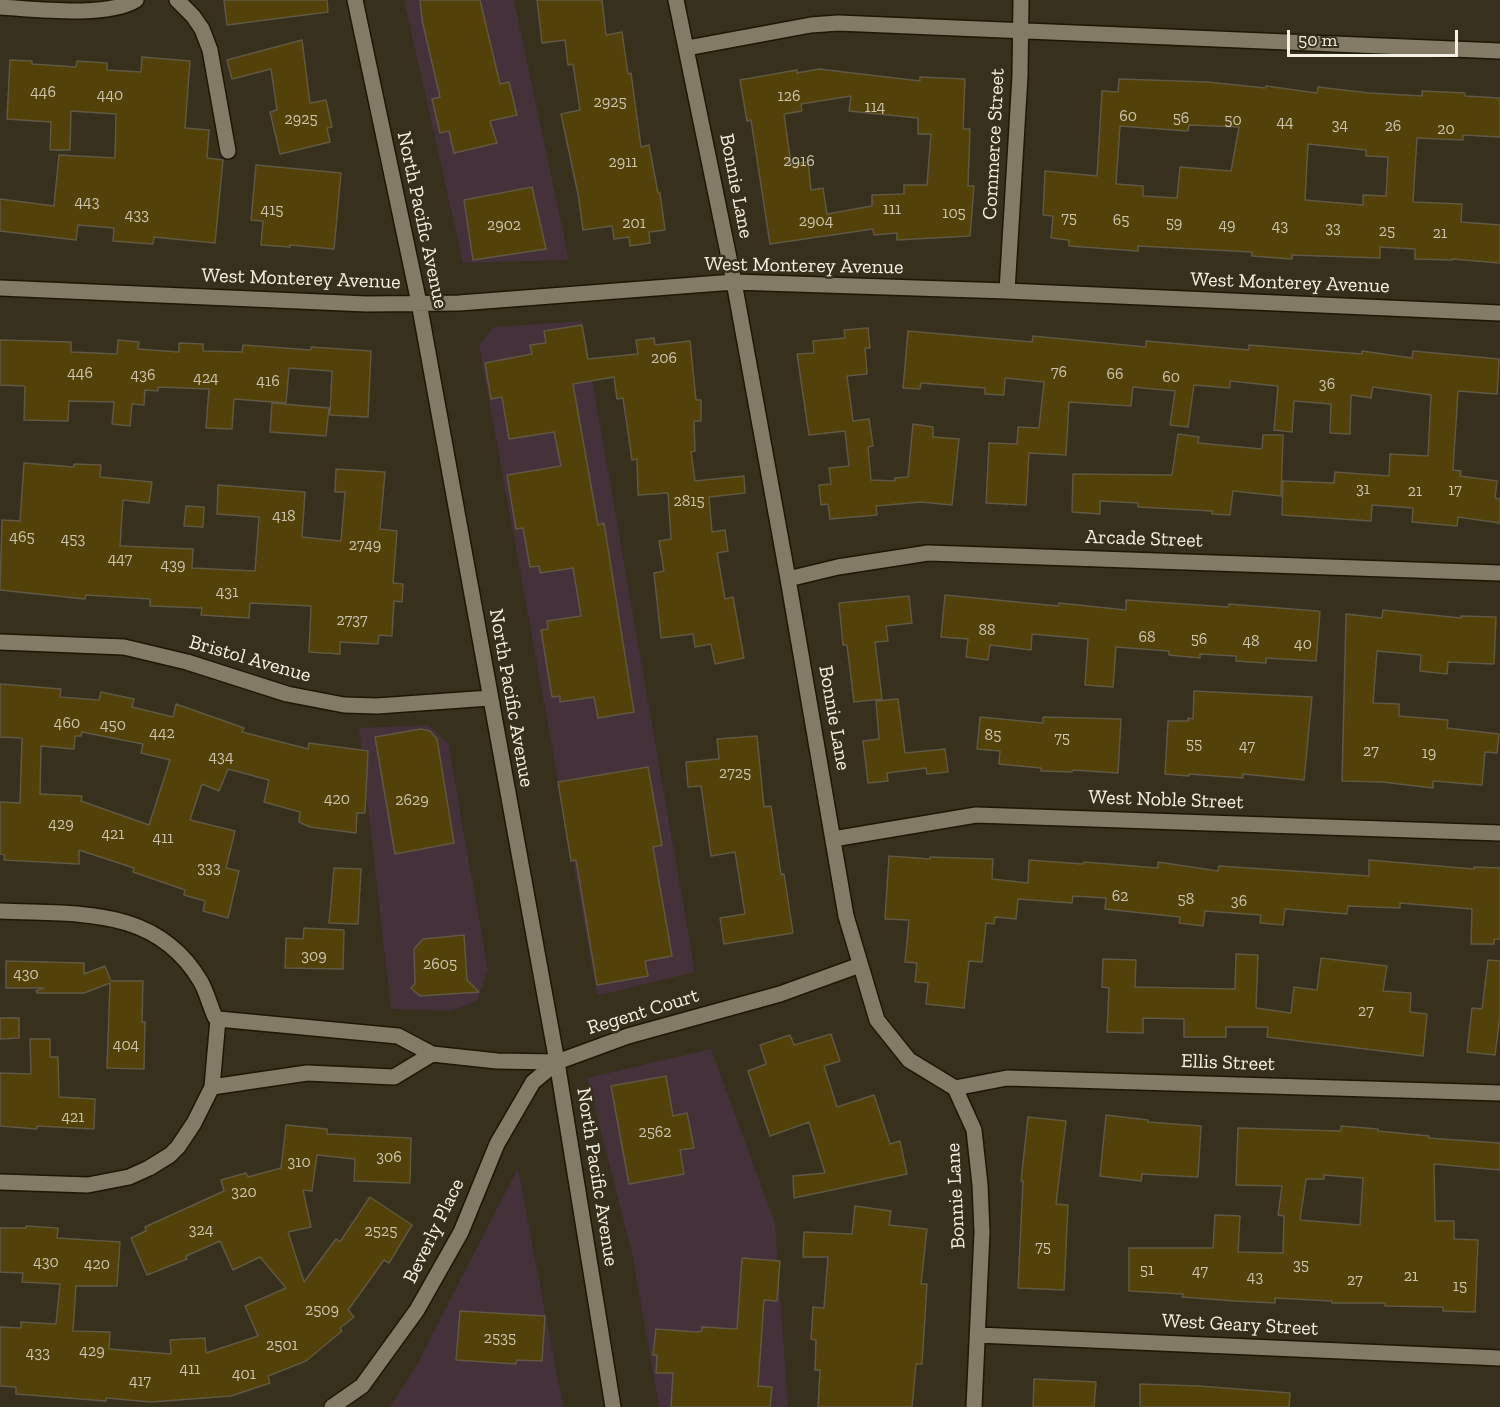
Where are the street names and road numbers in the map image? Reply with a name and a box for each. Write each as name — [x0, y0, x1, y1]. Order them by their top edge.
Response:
street label: Commerce Street — [978, 68, 1010, 220]
street label: North Pacific Avenue — [391, 129, 453, 311]
street label: Bonnie Lane — [714, 132, 758, 240]
street label: West Monterey Avenue — [704, 252, 904, 280]
street label: West Monterey Avenue — [201, 264, 401, 294]
street label: West Monterey Avenue — [1190, 268, 1390, 298]
street label: Arcade Street — [1085, 525, 1203, 553]
street label: North Pacific Avenue — [484, 607, 538, 789]
street label: Bristol Avenue — [186, 630, 314, 688]
street label: Bonnie Lane — [813, 664, 855, 772]
street label: West Noble Street — [1088, 785, 1244, 815]
street label: Regent Court — [584, 984, 702, 1040]
street label: Ellis Street — [1181, 1049, 1275, 1077]
street label: North Pacific Avenue — [571, 1086, 623, 1268]
street label: Bonnie Lane — [941, 1142, 971, 1250]
street label: Beverly Place — [398, 1175, 470, 1287]
street label: West Geary Street — [1161, 1309, 1319, 1341]

